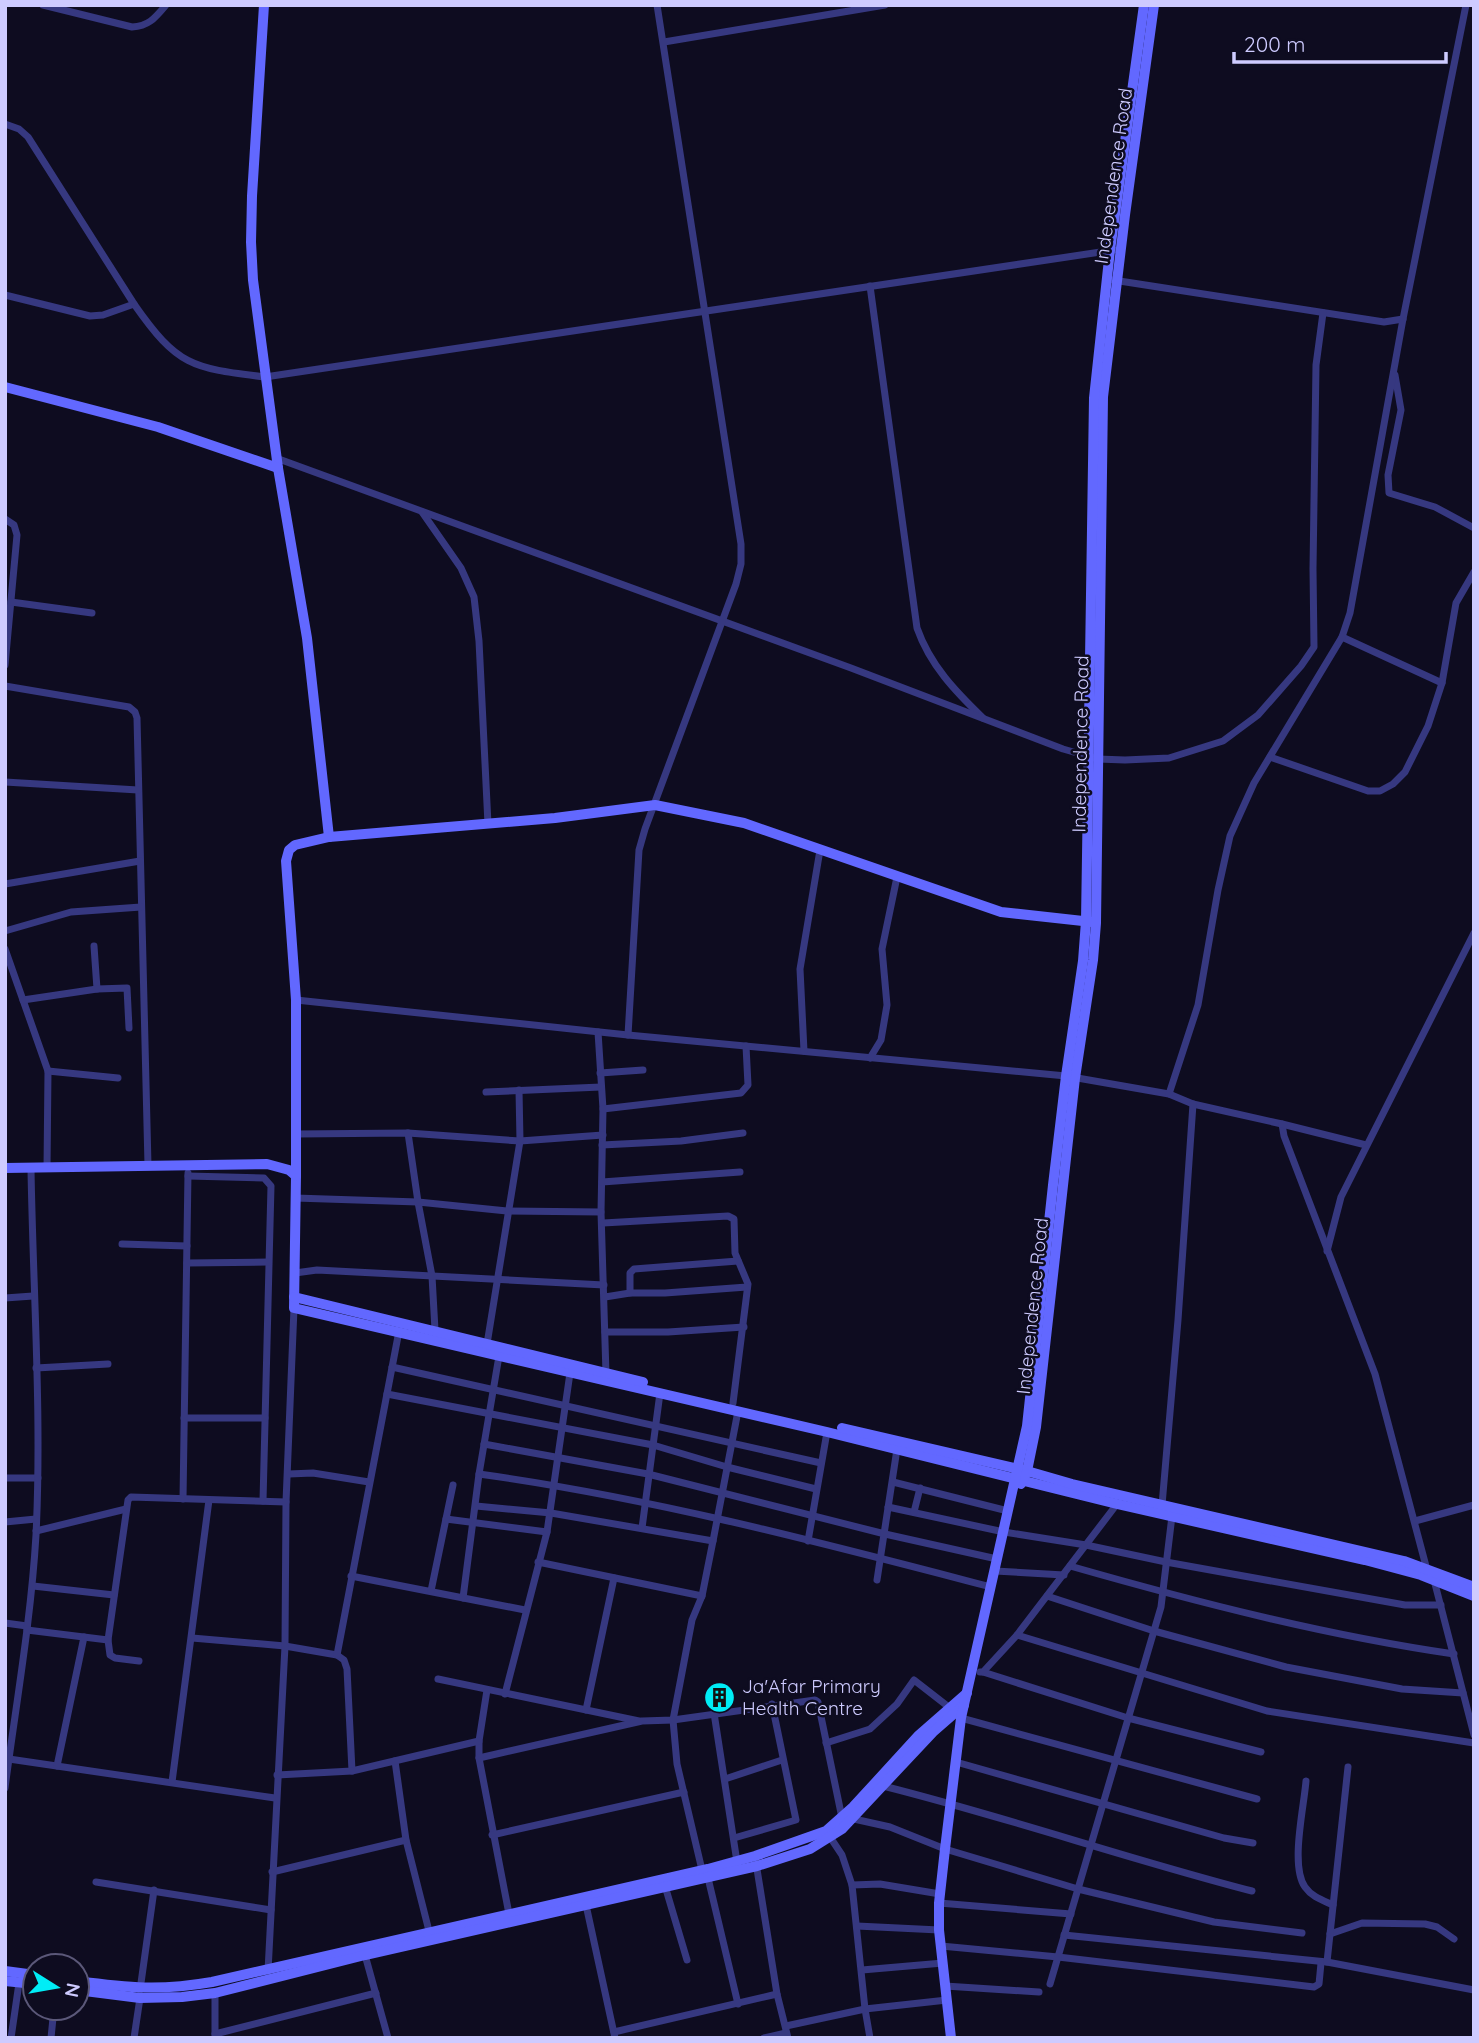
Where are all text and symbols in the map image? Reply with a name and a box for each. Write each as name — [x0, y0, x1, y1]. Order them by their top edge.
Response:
scale bar — [1234, 21, 1446, 65]
text: 200 m — [1244, 31, 1306, 57]
street label: Independence Road — [1089, 87, 1137, 265]
street label: Independence Road — [1066, 655, 1094, 833]
street label: Independence Road — [1011, 1217, 1053, 1395]
place label: Ja'Afar Primary Health Centre — [742, 1674, 881, 1720]
building icon: Ja'Afar Primary Health Centre — [702, 1680, 736, 1714]
north arrow — [21, 1952, 91, 2022]
text: N — [60, 1981, 86, 1999]

